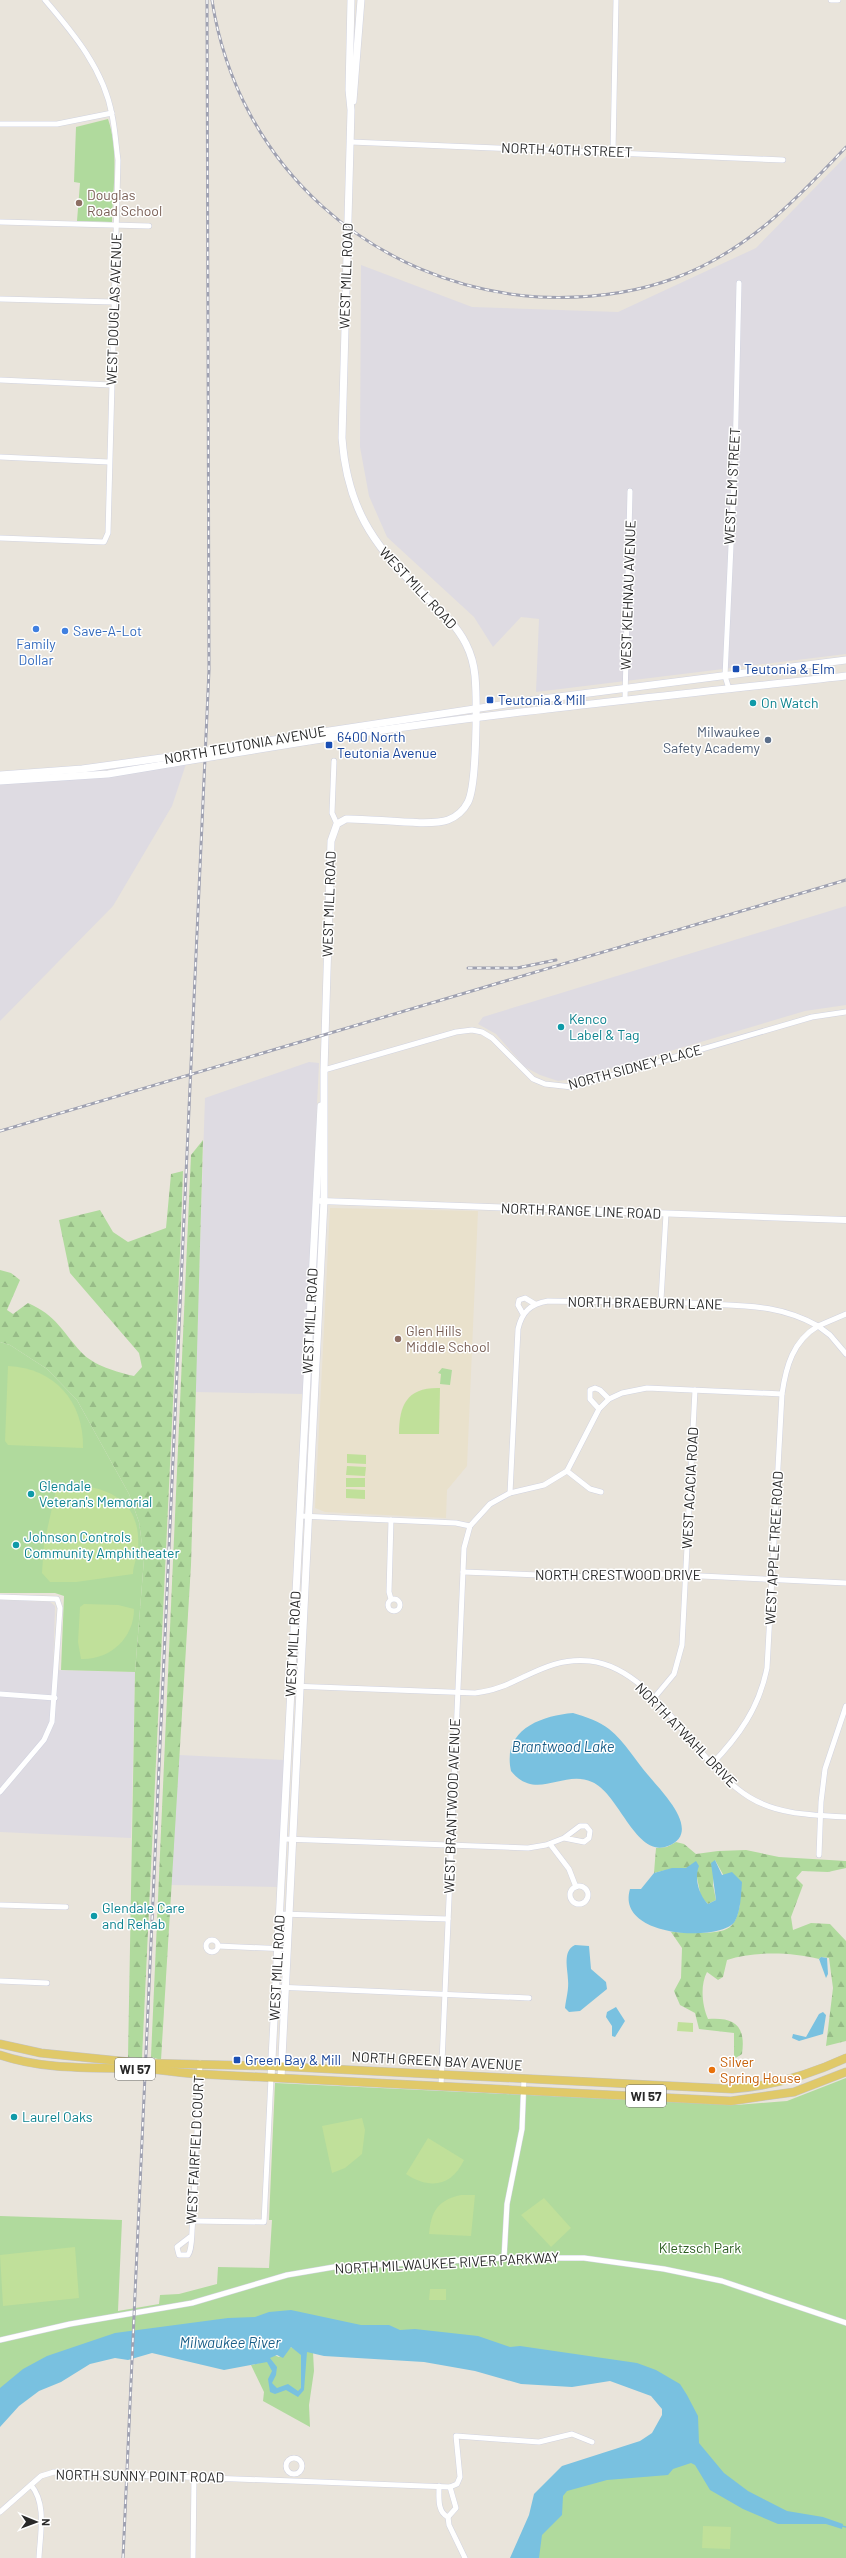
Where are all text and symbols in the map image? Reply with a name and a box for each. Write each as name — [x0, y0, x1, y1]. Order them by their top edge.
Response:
street label: NORTH 40TH STREET — [501, 139, 633, 160]
place label: Douglas Road School — [87, 186, 162, 219]
marker: Douglas Road School — [74, 198, 84, 208]
street label: WEST MILL ROAD — [335, 223, 356, 329]
street label: WEST DOUGLAS AVENUE — [102, 232, 125, 386]
street label: WEST ELM STREET — [720, 427, 743, 545]
street label: WEST KIEHNAU AVENUE — [616, 520, 639, 670]
street label: WEST MILL ROAD — [376, 543, 461, 632]
place label: Save-A-Lot — [73, 622, 142, 639]
marker: Family Dollar — [31, 624, 41, 634]
marker: Save-A-Lot — [60, 626, 70, 636]
place label: Family Dollar — [16, 635, 56, 668]
place label: Teutonia & Elm — [744, 660, 835, 677]
marker: Teutonia & Elm — [731, 664, 741, 674]
place label: Teutonia & Mill — [498, 691, 586, 708]
place label: On Watch — [761, 694, 818, 711]
marker: Teutonia & Mill — [485, 695, 495, 705]
marker: On Watch — [748, 698, 758, 708]
street label: NORTH TEUTONIA AVENUE — [163, 722, 327, 767]
place label: Milwaukee Safety Academy — [663, 723, 761, 756]
place label: 6400 North Teutonia Avenue — [337, 728, 437, 761]
marker: Milwaukee Safety Academy — [763, 735, 773, 745]
marker: 6400 North Teutonia Avenue — [324, 740, 334, 750]
street label: WEST MILL ROAD — [318, 851, 339, 957]
place label: Kenco Label & Tag — [569, 1010, 640, 1043]
marker: Kenco Label & Tag — [556, 1022, 566, 1032]
street label: NORTH SIDNEY PLACE — [566, 1040, 704, 1093]
street label: NORTH RANGE LINE ROAD — [501, 1199, 661, 1222]
street label: WEST MILL ROAD — [298, 1268, 321, 1374]
street label: NORTH BRAEBURN LANE — [567, 1293, 723, 1312]
place label: Glen Hills Middle School — [406, 1322, 490, 1355]
marker: Glen Hills Middle School — [393, 1334, 403, 1344]
street label: WEST ACACIA ROAD — [678, 1427, 701, 1549]
street label: WEST APPLE TREE ROAD — [761, 1471, 786, 1625]
place label: Glendale Veteran's Memorial — [39, 1477, 152, 1510]
marker: Glendale Veteran's Memorial — [26, 1489, 36, 1499]
place label: Johnson Controls Community Amphitheater — [24, 1528, 180, 1561]
marker: Johnson Controls Community Amphitheater — [11, 1540, 21, 1550]
street label: NORTH CRESTWOOD DRIVE — [535, 1566, 701, 1583]
street label: WEST MILL ROAD — [281, 1591, 304, 1697]
street label: NORTH ATWAHL DRIVE — [632, 1679, 741, 1791]
street label: WEST BRANTWOOD AVENUE — [440, 1718, 463, 1894]
water label: Brantwood Lake — [511, 1737, 615, 1755]
place label: Glendale Care and Rehab — [102, 1899, 185, 1932]
marker: Glendale Care and Rehab — [89, 1911, 99, 1921]
street label: WEST MILL ROAD — [265, 1915, 288, 2021]
street label: NORTH GREEN BAY AVENUE — [351, 2048, 523, 2073]
place label: Green Bay & Mill — [245, 2051, 341, 2068]
place label: Silver Spring House — [720, 2053, 801, 2086]
marker: Green Bay & Mill — [232, 2055, 242, 2065]
road number: WI 57 — [115, 2058, 155, 2080]
marker: Silver Spring House — [707, 2065, 717, 2075]
street label: WEST FAIRFIELD COURT — [182, 2075, 207, 2225]
road number: WI 57 — [626, 2085, 666, 2107]
place label: Laurel Oaks — [22, 2108, 93, 2125]
marker: Laurel Oaks — [9, 2112, 19, 2122]
park label: Kletzsch Park — [659, 2239, 741, 2256]
street label: NORTH MILWAUKEE RIVER PARKWAY — [334, 2248, 560, 2277]
water label: Milwaukee River — [179, 2333, 281, 2351]
street label: NORTH SUNNY POINT ROAD — [56, 2466, 224, 2485]
north arrow — [16, 2502, 56, 2542]
text: N — [40, 2518, 53, 2526]

